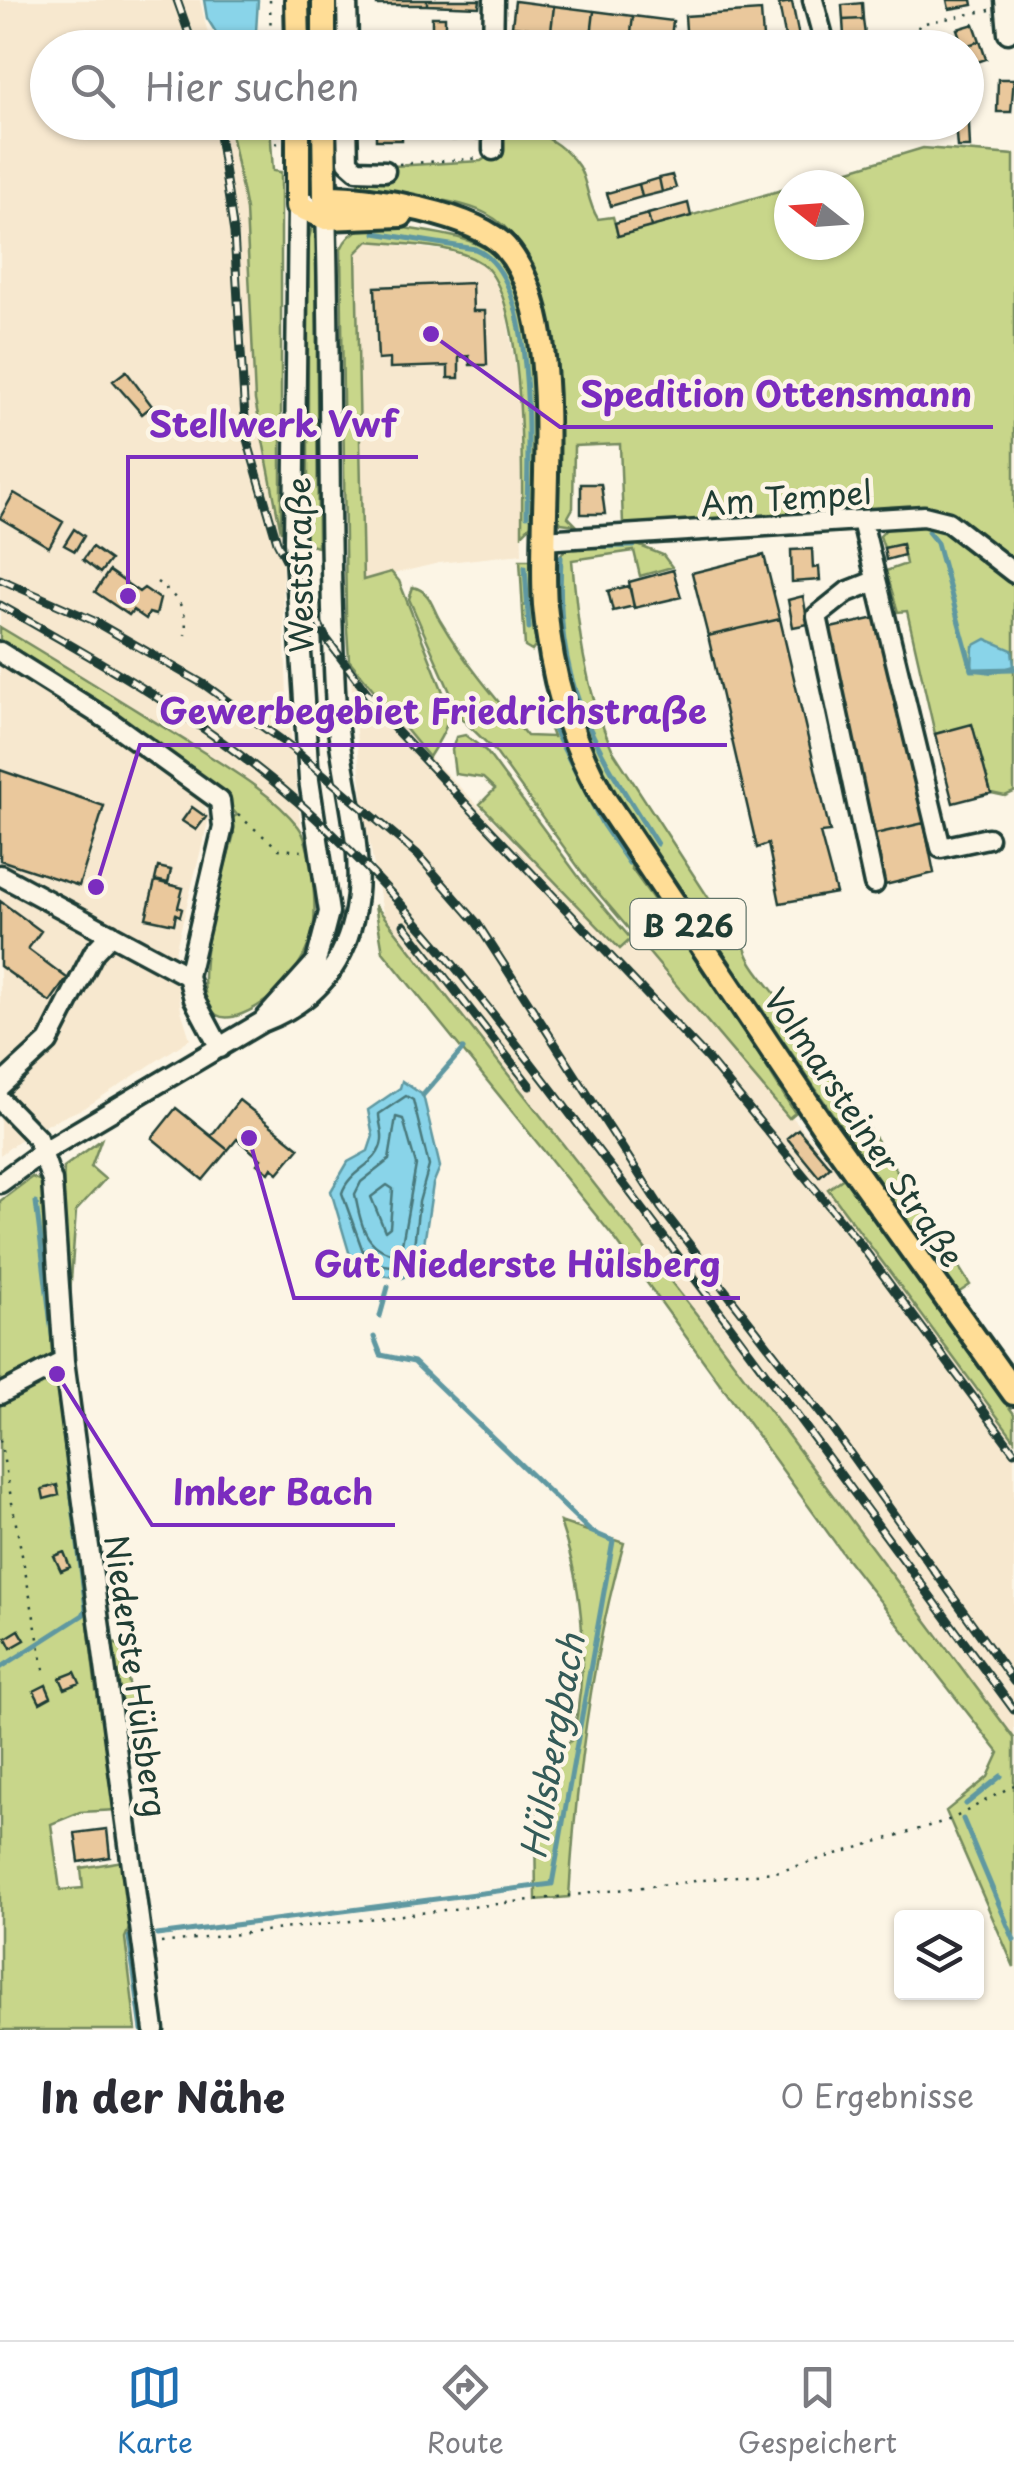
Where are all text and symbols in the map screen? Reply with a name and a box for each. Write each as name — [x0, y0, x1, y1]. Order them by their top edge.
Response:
search box — [30, 30, 984, 140]
text: Hier suchen — [145, 57, 359, 114]
icon: search — [65, 58, 120, 113]
north arrow — [774, 170, 864, 260]
callout: Spedition Ottensmann — [560, 362, 993, 427]
text: Spedition Ottensmann — [580, 366, 972, 419]
callout: Stellwerk Vwf — [128, 392, 418, 457]
text: Stellwerk Vwf — [149, 396, 400, 449]
street label: Am Tempel — [699, 467, 873, 527]
street label: Weststraße — [273, 477, 325, 653]
callout: Gewerbegebiet Friedrichstraße — [140, 680, 727, 745]
text: Gewerbegebiet Friedrichstraße — [159, 683, 707, 736]
road number: B 226 — [630, 899, 746, 949]
street label: Volmarsteiner Straße — [753, 977, 977, 1277]
callout: Gut Niederste Hülsberg — [294, 1233, 740, 1298]
text: Gut Niederste Hülsberg — [313, 1236, 721, 1289]
callout: Imker Bach — [152, 1460, 395, 1525]
text: Imker Bach — [173, 1464, 373, 1517]
street label: Niederste Hülsberg — [93, 1532, 181, 1820]
water label: Hülsbergbach — [505, 1629, 597, 1862]
map controls — [894, 1910, 984, 2000]
button: layers — [894, 1910, 984, 2000]
text: In der Nähe — [40, 2064, 285, 2127]
text: 0 Ergebnisse — [781, 2071, 974, 2119]
tab: Karte — [117, 2360, 193, 2463]
tab: Route — [427, 2360, 504, 2463]
tab: Gespeichert — [738, 2360, 897, 2463]

